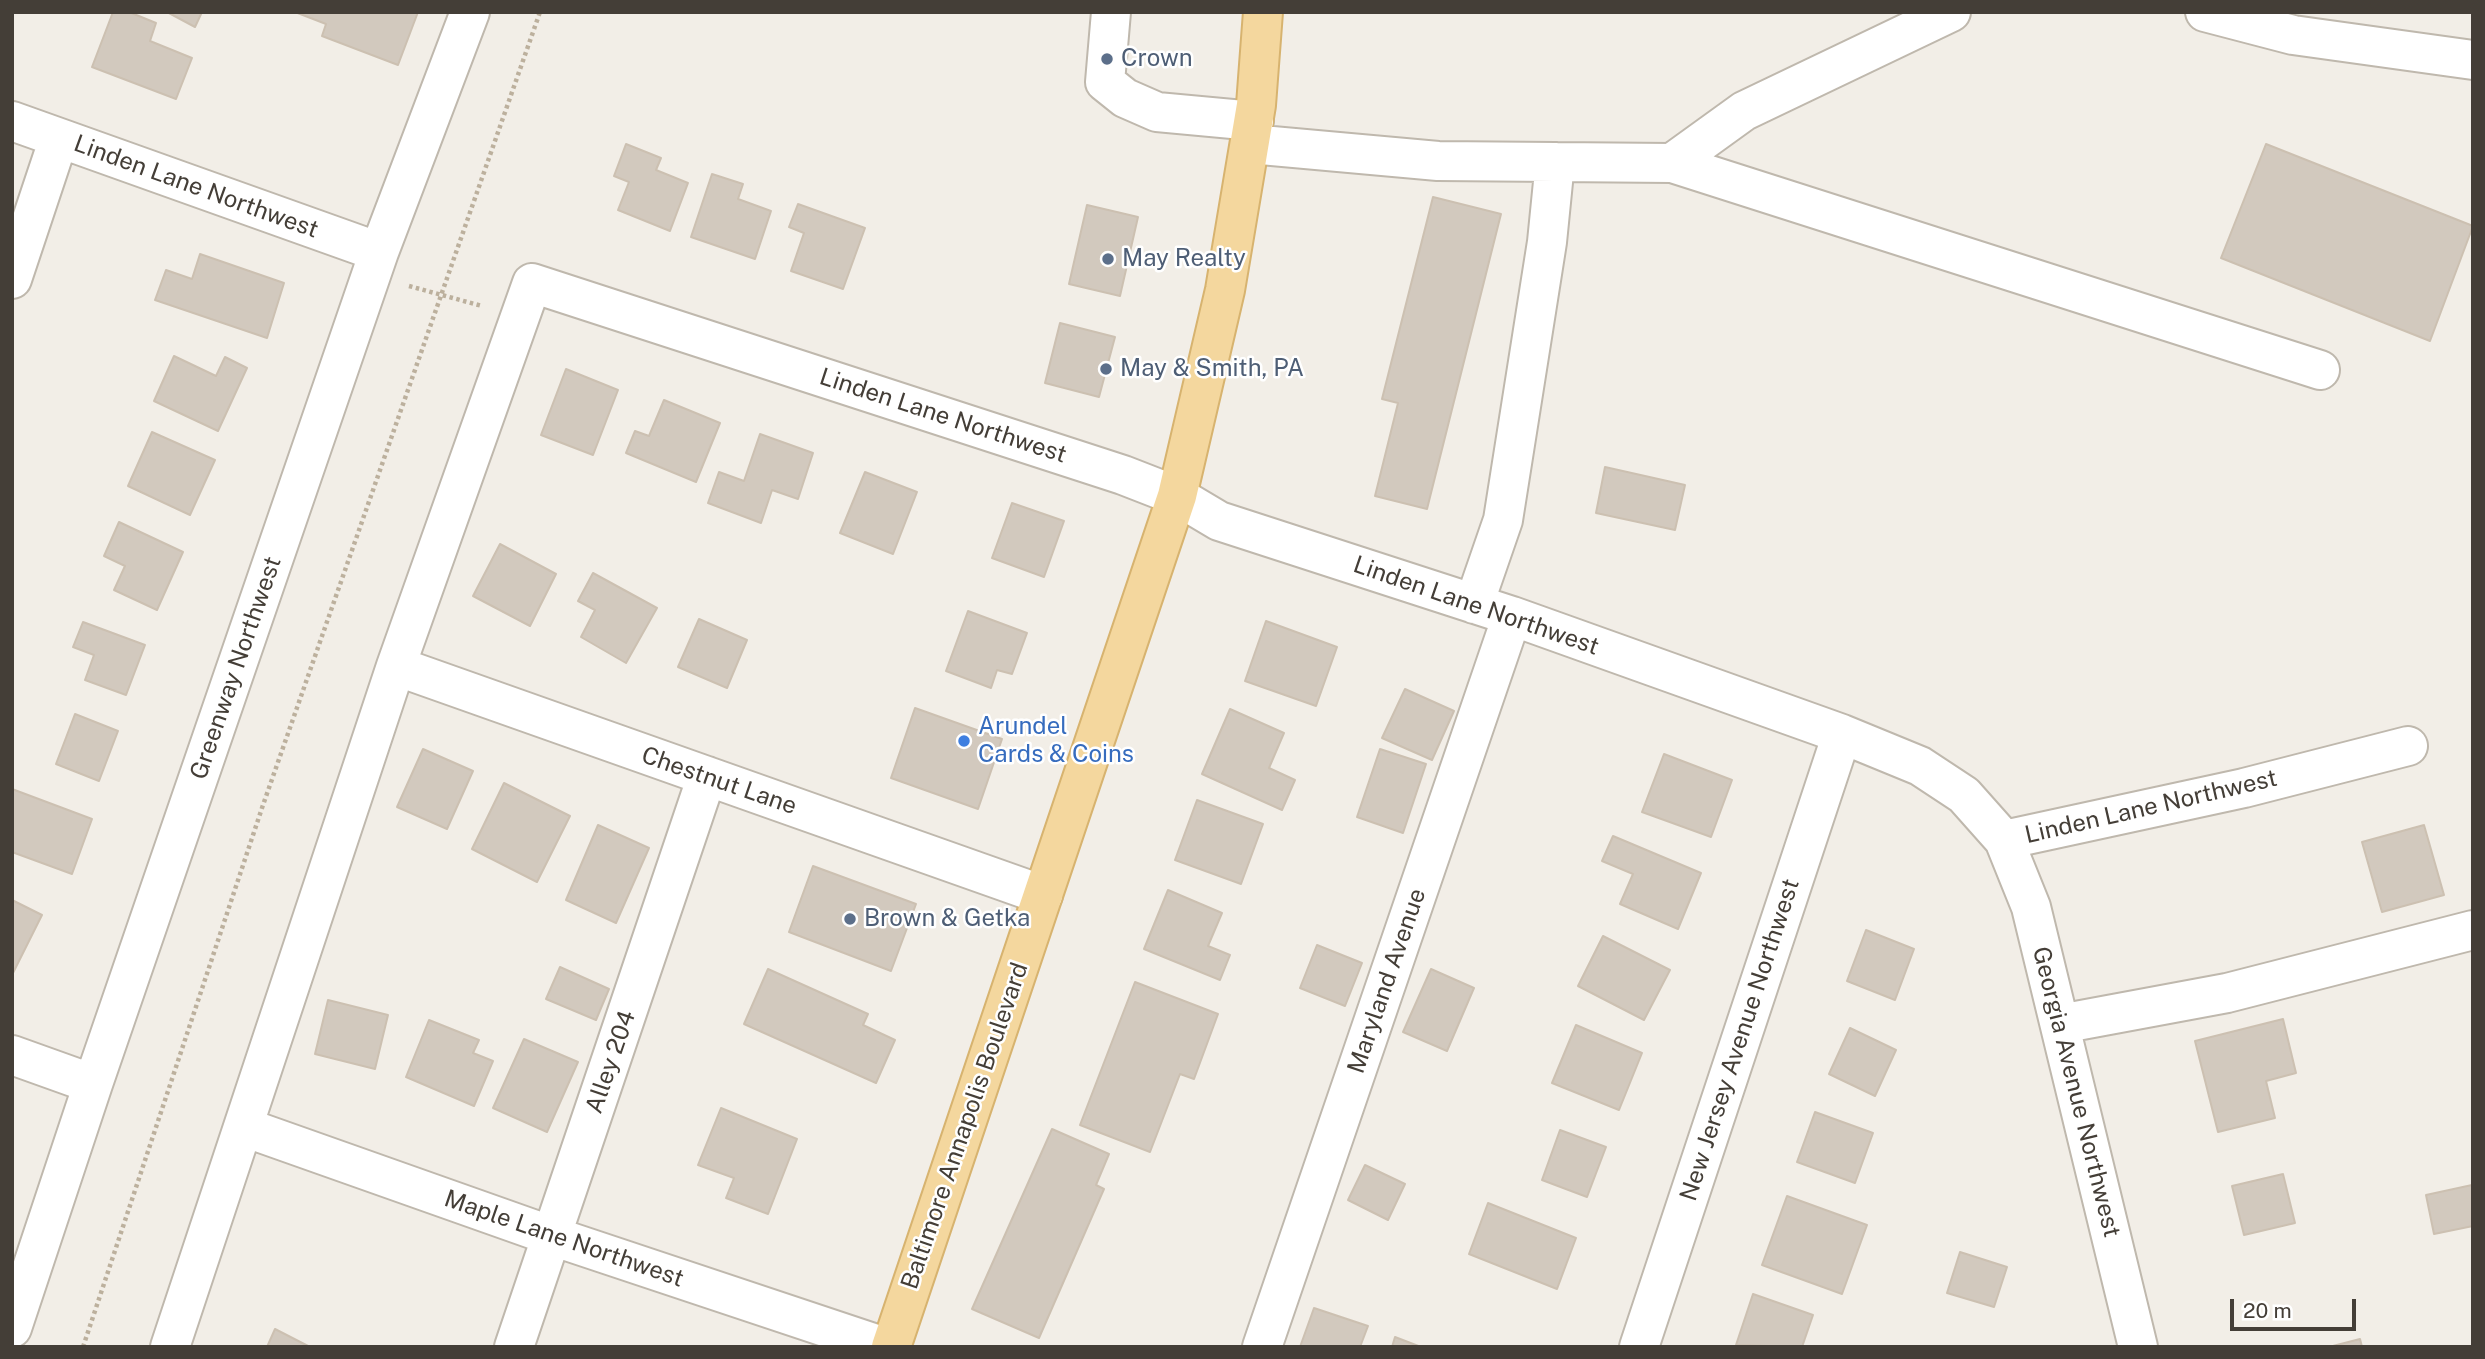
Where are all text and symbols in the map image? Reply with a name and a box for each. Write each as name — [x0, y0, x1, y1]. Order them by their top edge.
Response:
place label: Crown — [1121, 45, 1193, 73]
marker: Crown — [1099, 51, 1115, 67]
street label: Linden Lane Northwest — [70, 129, 322, 245]
place label: May Realty — [1122, 245, 1246, 273]
marker: May Realty — [1100, 251, 1116, 267]
place label: May & Smith, PA — [1120, 355, 1304, 383]
marker: May & Smith, PA — [1098, 361, 1114, 377]
street label: Linden Lane Northwest — [816, 362, 1070, 470]
street label: Linden Lane Northwest — [1349, 550, 1603, 662]
street label: Greenway Northwest — [184, 553, 288, 783]
place label: Arundel Cards & Coins — [978, 713, 1134, 769]
marker: Arundel Cards & Coins — [956, 733, 972, 749]
street label: Chestnut Lane — [638, 741, 800, 821]
street label: Linden Lane Northwest — [2022, 764, 2280, 850]
street label: New Jersey Avenue Northwest — [1674, 875, 1806, 1205]
street label: Maryland Avenue — [1342, 885, 1432, 1077]
place label: Brown & Getka — [864, 905, 1030, 933]
marker: Brown & Getka — [842, 911, 858, 927]
street label: Georgia Avenue Northwest — [2026, 944, 2126, 1240]
street label: Baltimore Annapolis Boulevard — [895, 959, 1035, 1293]
street label: Alley 204 — [580, 1007, 642, 1117]
street label: Maple Lane Northwest — [440, 1184, 688, 1294]
scale bar — [2233, 1286, 2359, 1330]
text: 20 m — [2243, 1298, 2292, 1323]

